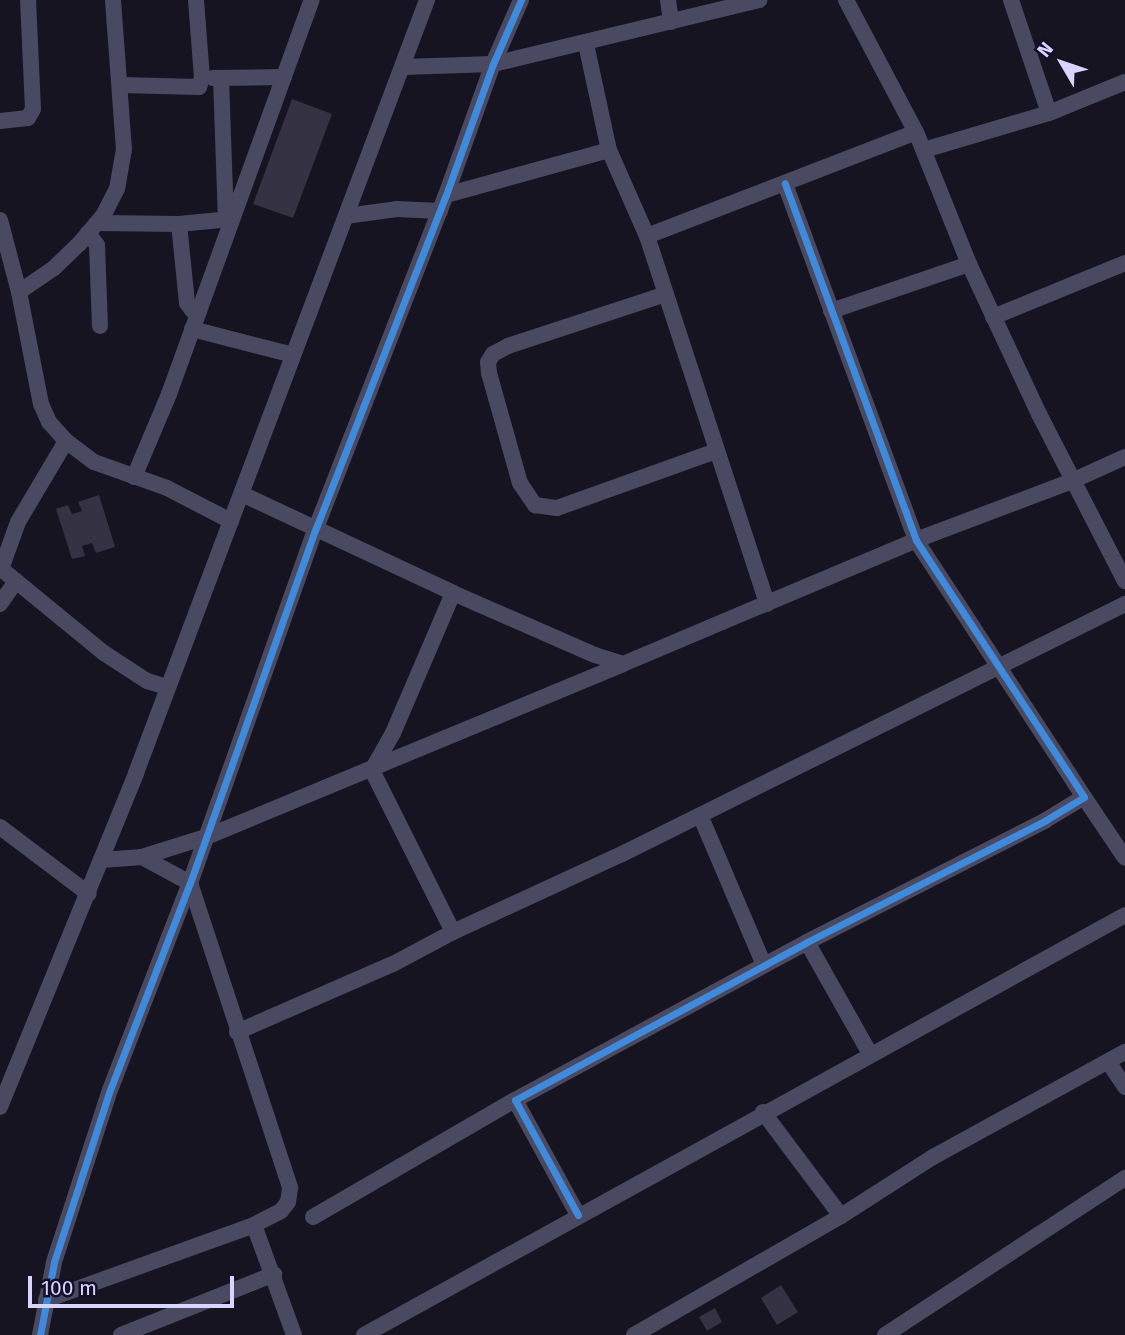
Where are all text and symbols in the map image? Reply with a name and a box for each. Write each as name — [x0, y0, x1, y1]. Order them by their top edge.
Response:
north arrow — [1027, 28, 1097, 98]
text: N — [1032, 37, 1058, 62]
scale bar — [32, 1262, 238, 1306]
text: 100 m — [41, 1275, 97, 1301]

